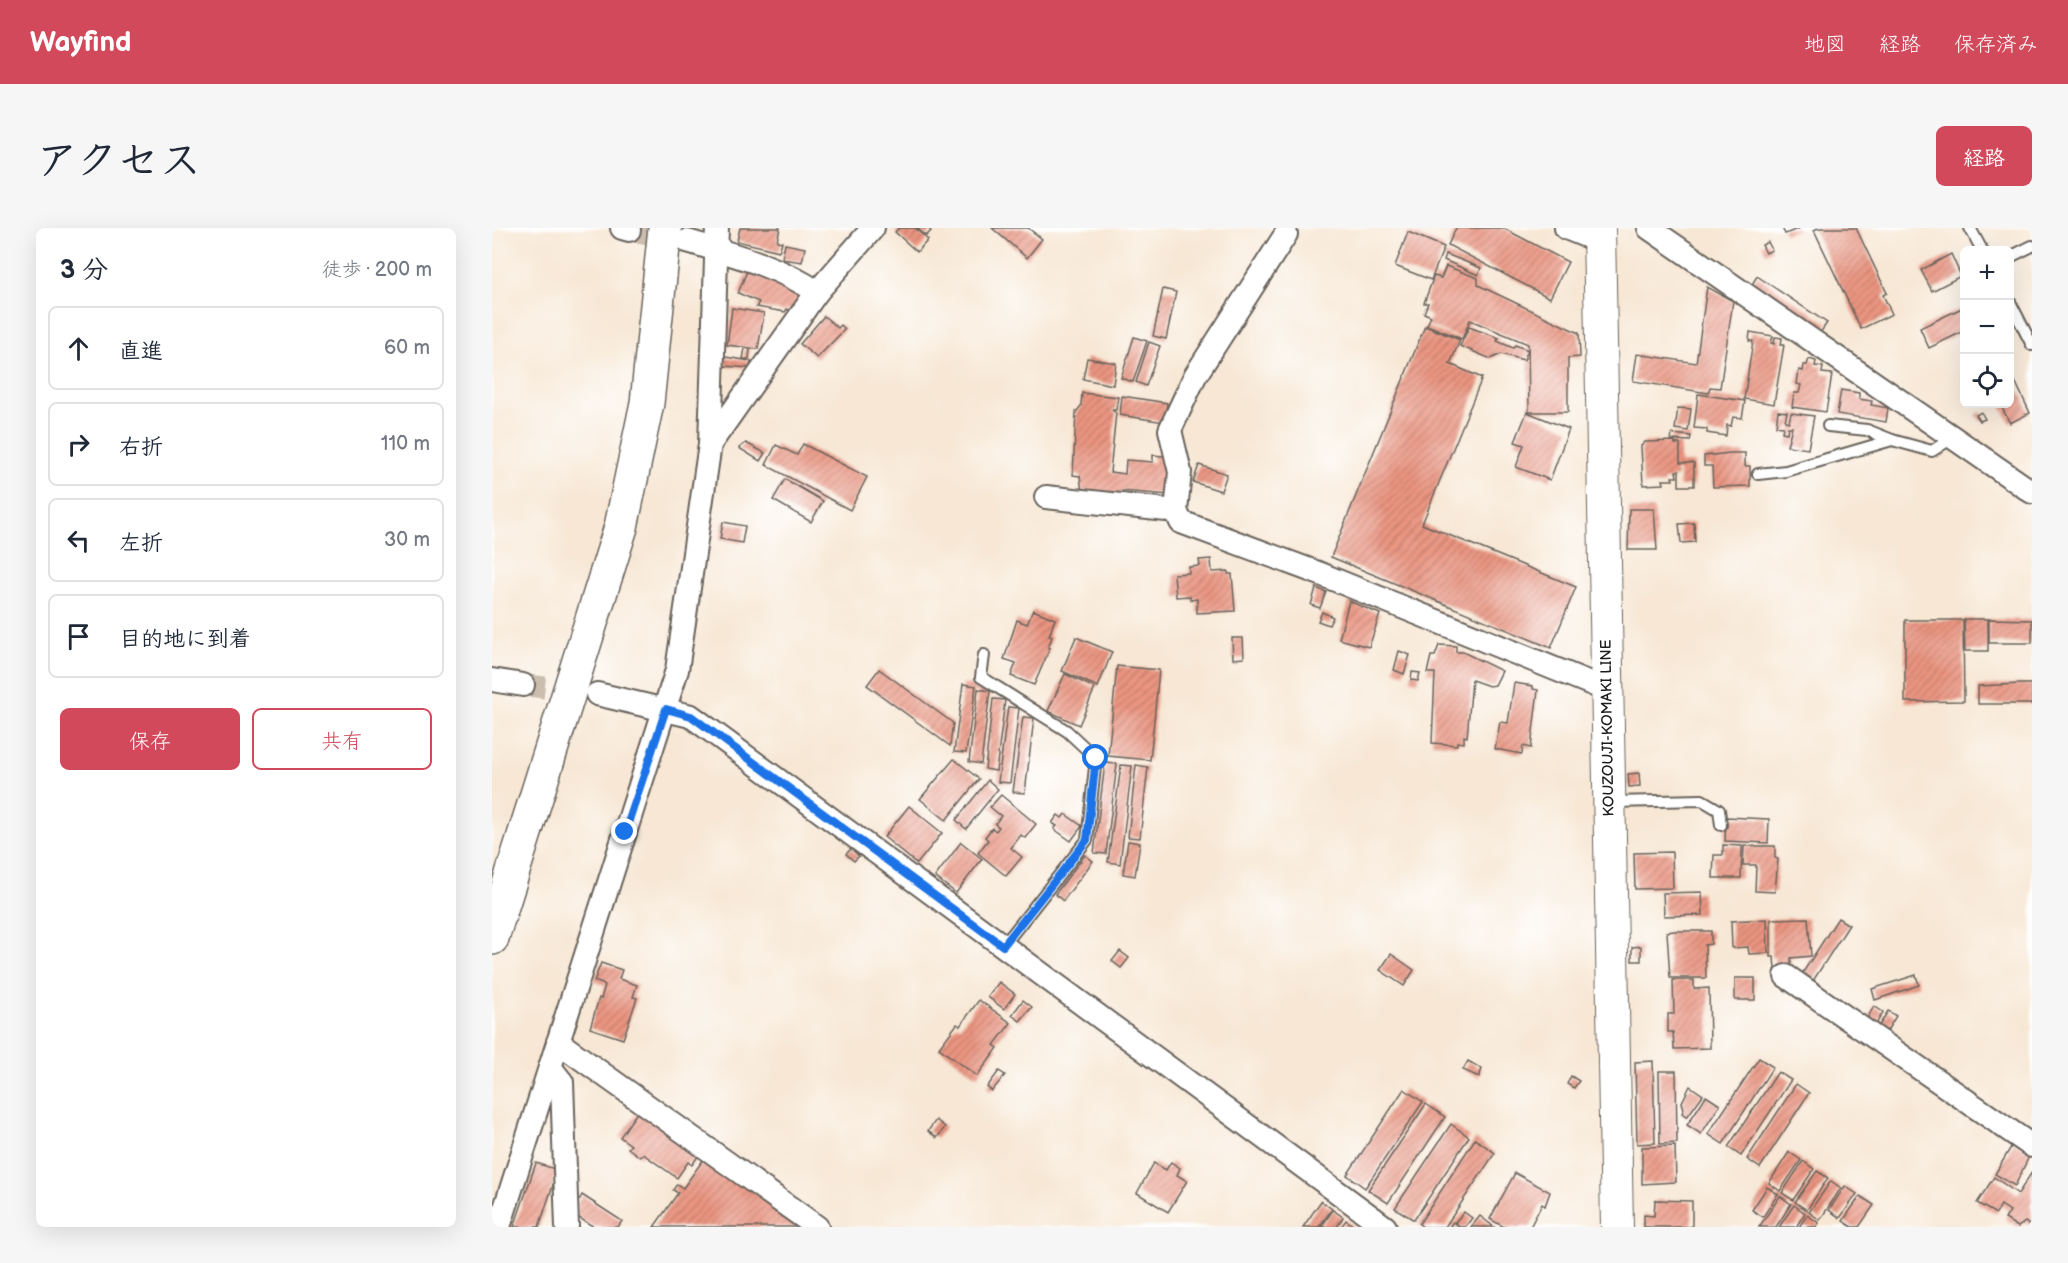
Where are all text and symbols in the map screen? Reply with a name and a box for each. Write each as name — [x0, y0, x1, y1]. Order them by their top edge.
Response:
text: Wayfind — [30, 26, 131, 59]
text: 地図 — [1804, 32, 1846, 57]
text: 経路 — [1879, 32, 1921, 57]
text: 保存済み — [1954, 32, 2038, 57]
button: 経路 — [1936, 126, 2032, 186]
text: アクセス — [36, 136, 201, 187]
map controls — [1960, 246, 2014, 408]
button: + — [1960, 246, 2014, 300]
text: 3 分 — [60, 255, 108, 286]
text: 徒歩 · 200 m — [322, 258, 432, 282]
button: − — [1960, 300, 2014, 354]
icon: ahead — [62, 332, 95, 365]
text: 60 m — [384, 336, 430, 360]
text: 直進 — [119, 338, 163, 365]
button: locate — [1960, 354, 2014, 408]
icon: right — [62, 428, 95, 461]
text: 110 m — [381, 432, 430, 456]
text: 右折 — [119, 434, 163, 461]
icon: left — [62, 524, 95, 557]
text: 30 m — [384, 528, 430, 552]
text: 左折 — [119, 530, 163, 557]
icon: arrive — [62, 620, 95, 653]
text: 目的地に到着 — [119, 626, 251, 653]
street label: KOUZOUJI-KOMAKI LINE — [1596, 639, 1619, 817]
button: 保存 — [60, 708, 240, 770]
button: 共有 — [252, 708, 432, 770]
route start — [1082, 744, 1108, 770]
route end — [611, 818, 637, 844]

